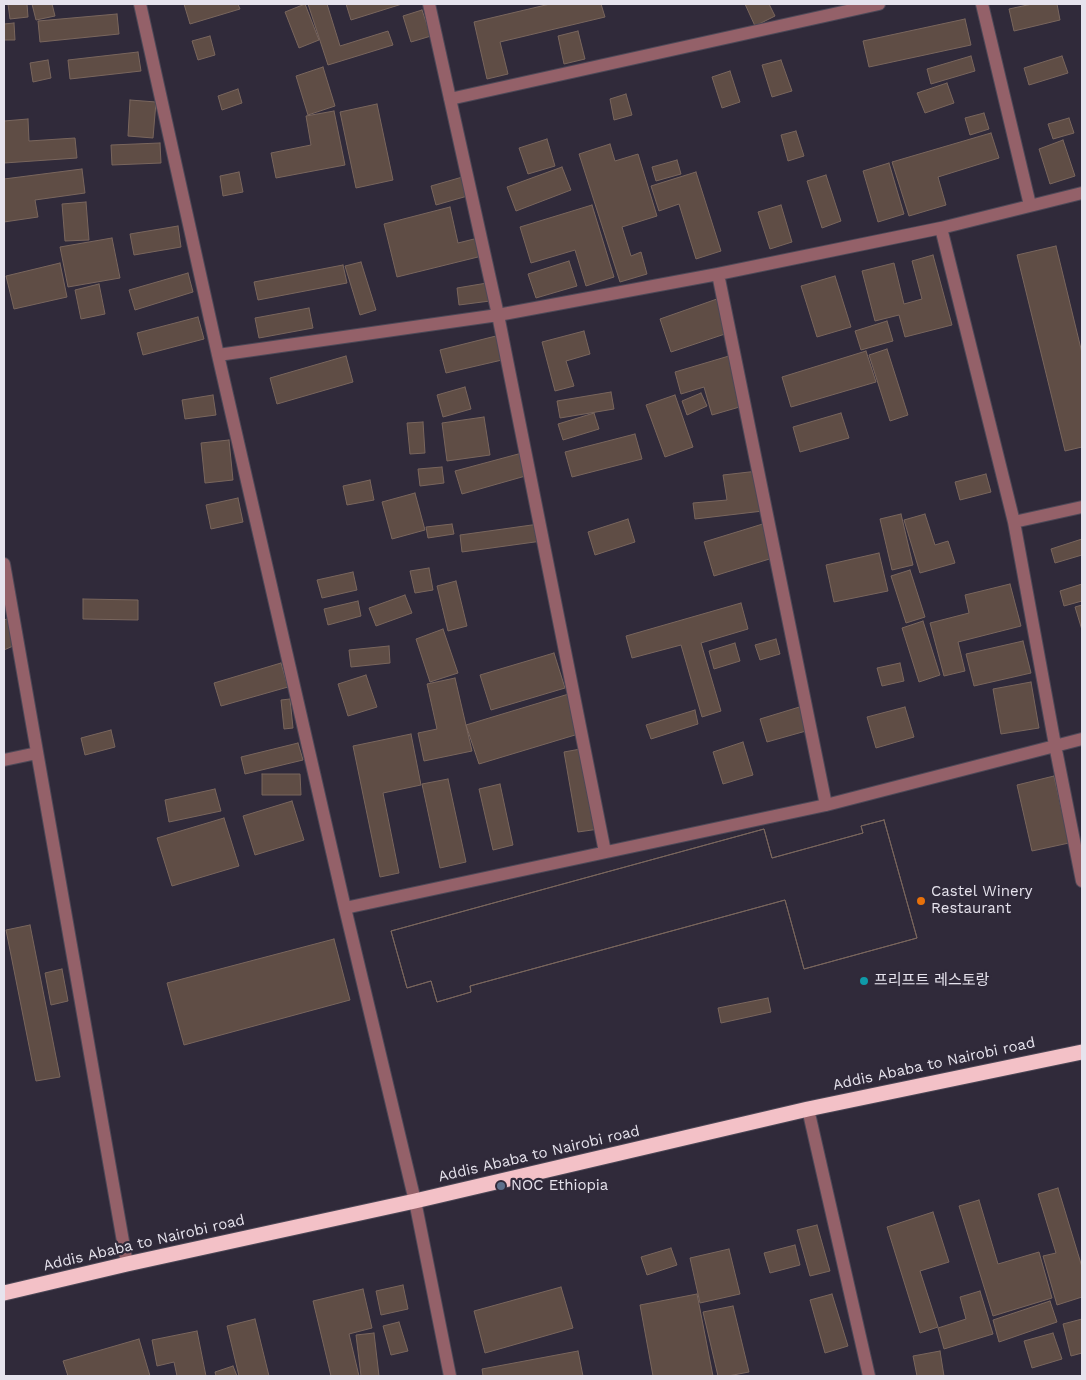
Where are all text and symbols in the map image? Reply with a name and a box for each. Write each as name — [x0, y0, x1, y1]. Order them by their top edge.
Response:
place label: Castel Winery Restaurant — [931, 883, 1033, 918]
marker: Castel Winery Restaurant — [915, 895, 927, 907]
place label: 프리프트 레스토랑 — [874, 972, 990, 990]
marker: 프리프트 레스토랑 — [858, 975, 870, 987]
street label: Addis Ababa to Nairobi road — [831, 1034, 1037, 1094]
street label: Addis Ababa to Nairobi road — [436, 1122, 642, 1186]
place label: NOC Ethiopia — [511, 1177, 608, 1195]
marker: NOC Ethiopia — [495, 1180, 507, 1192]
street label: Addis Ababa to Nairobi road — [41, 1211, 247, 1275]

